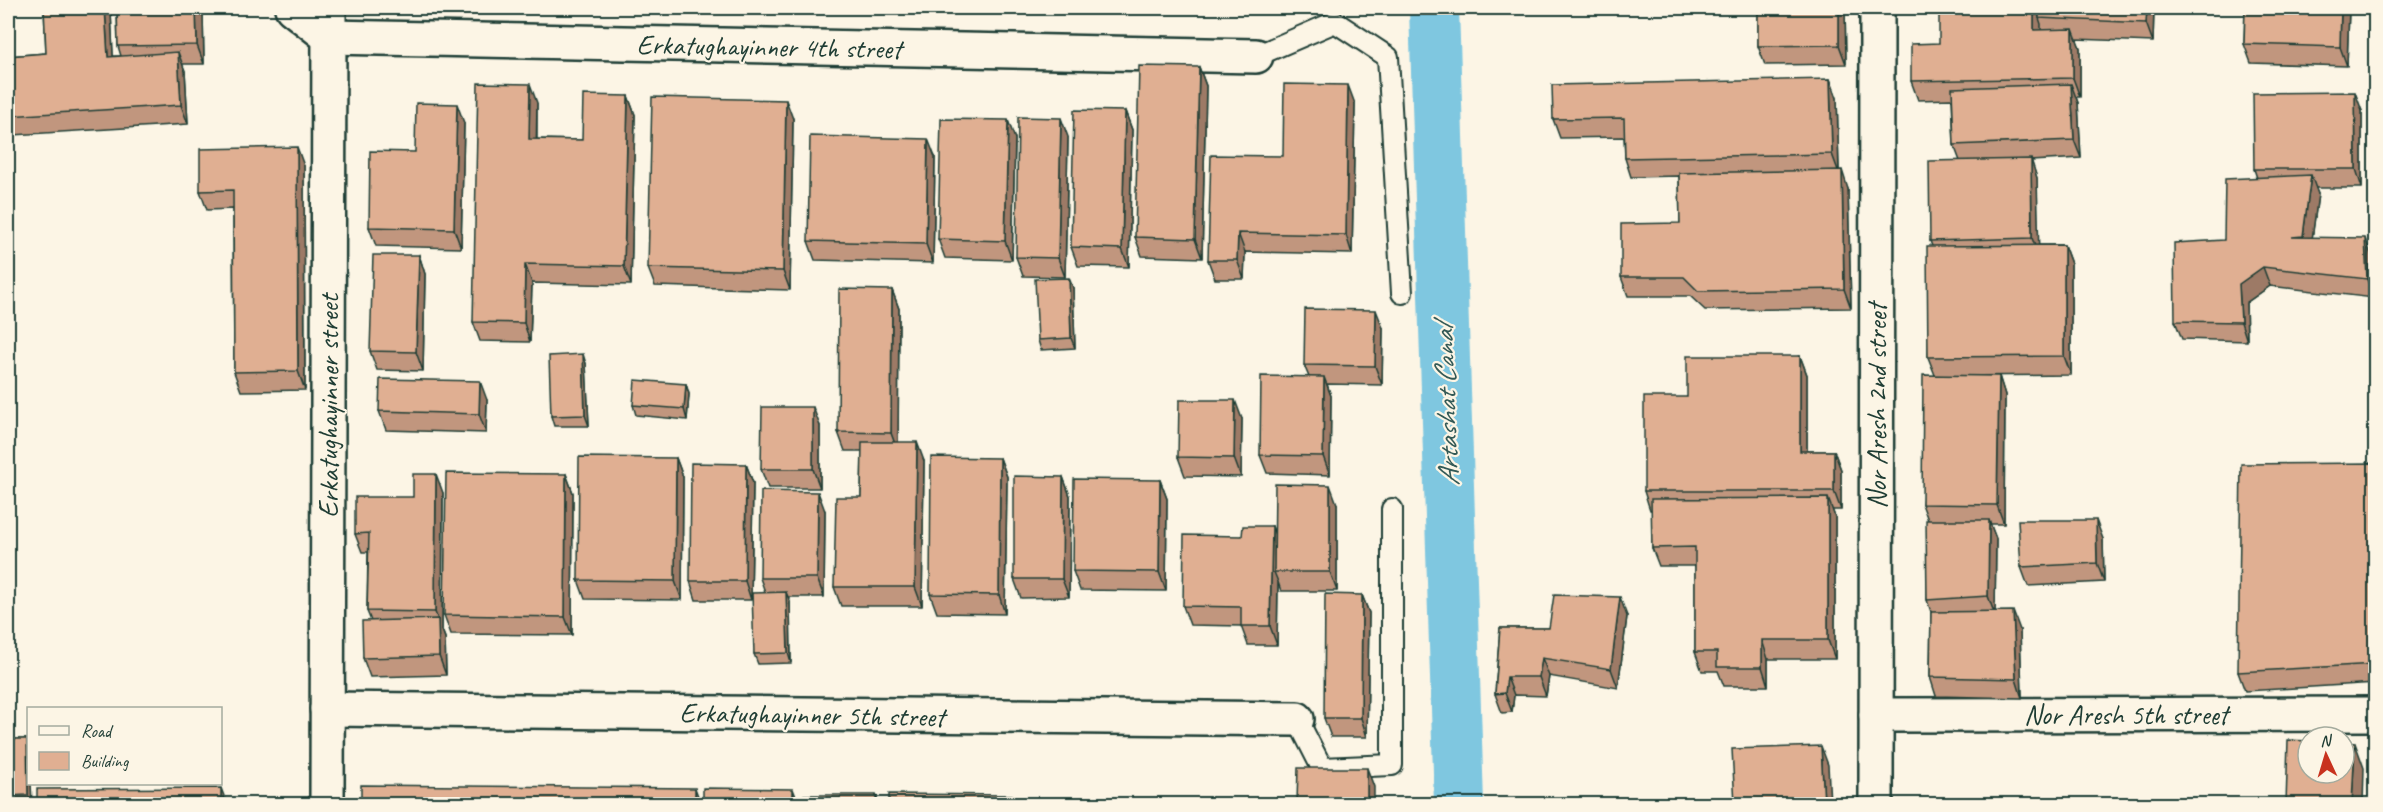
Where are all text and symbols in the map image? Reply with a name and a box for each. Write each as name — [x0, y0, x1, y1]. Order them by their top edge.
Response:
street label: Erkatughayinner 4th street — [636, 27, 905, 66]
street label: Erkatughayinner street — [311, 292, 346, 518]
street label: Nor Aresh 2nd street — [1859, 300, 1894, 509]
water label: Artashat Canal — [1424, 315, 1468, 487]
street label: Erkatughayinner 5th street — [679, 695, 948, 734]
street label: Nor Aresh 5th street — [2024, 697, 2232, 732]
legend — [27, 707, 222, 785]
text: Road — [81, 720, 114, 742]
north arrow — [2296, 725, 2356, 785]
text: N — [2319, 730, 2334, 751]
text: Building — [81, 750, 130, 772]

